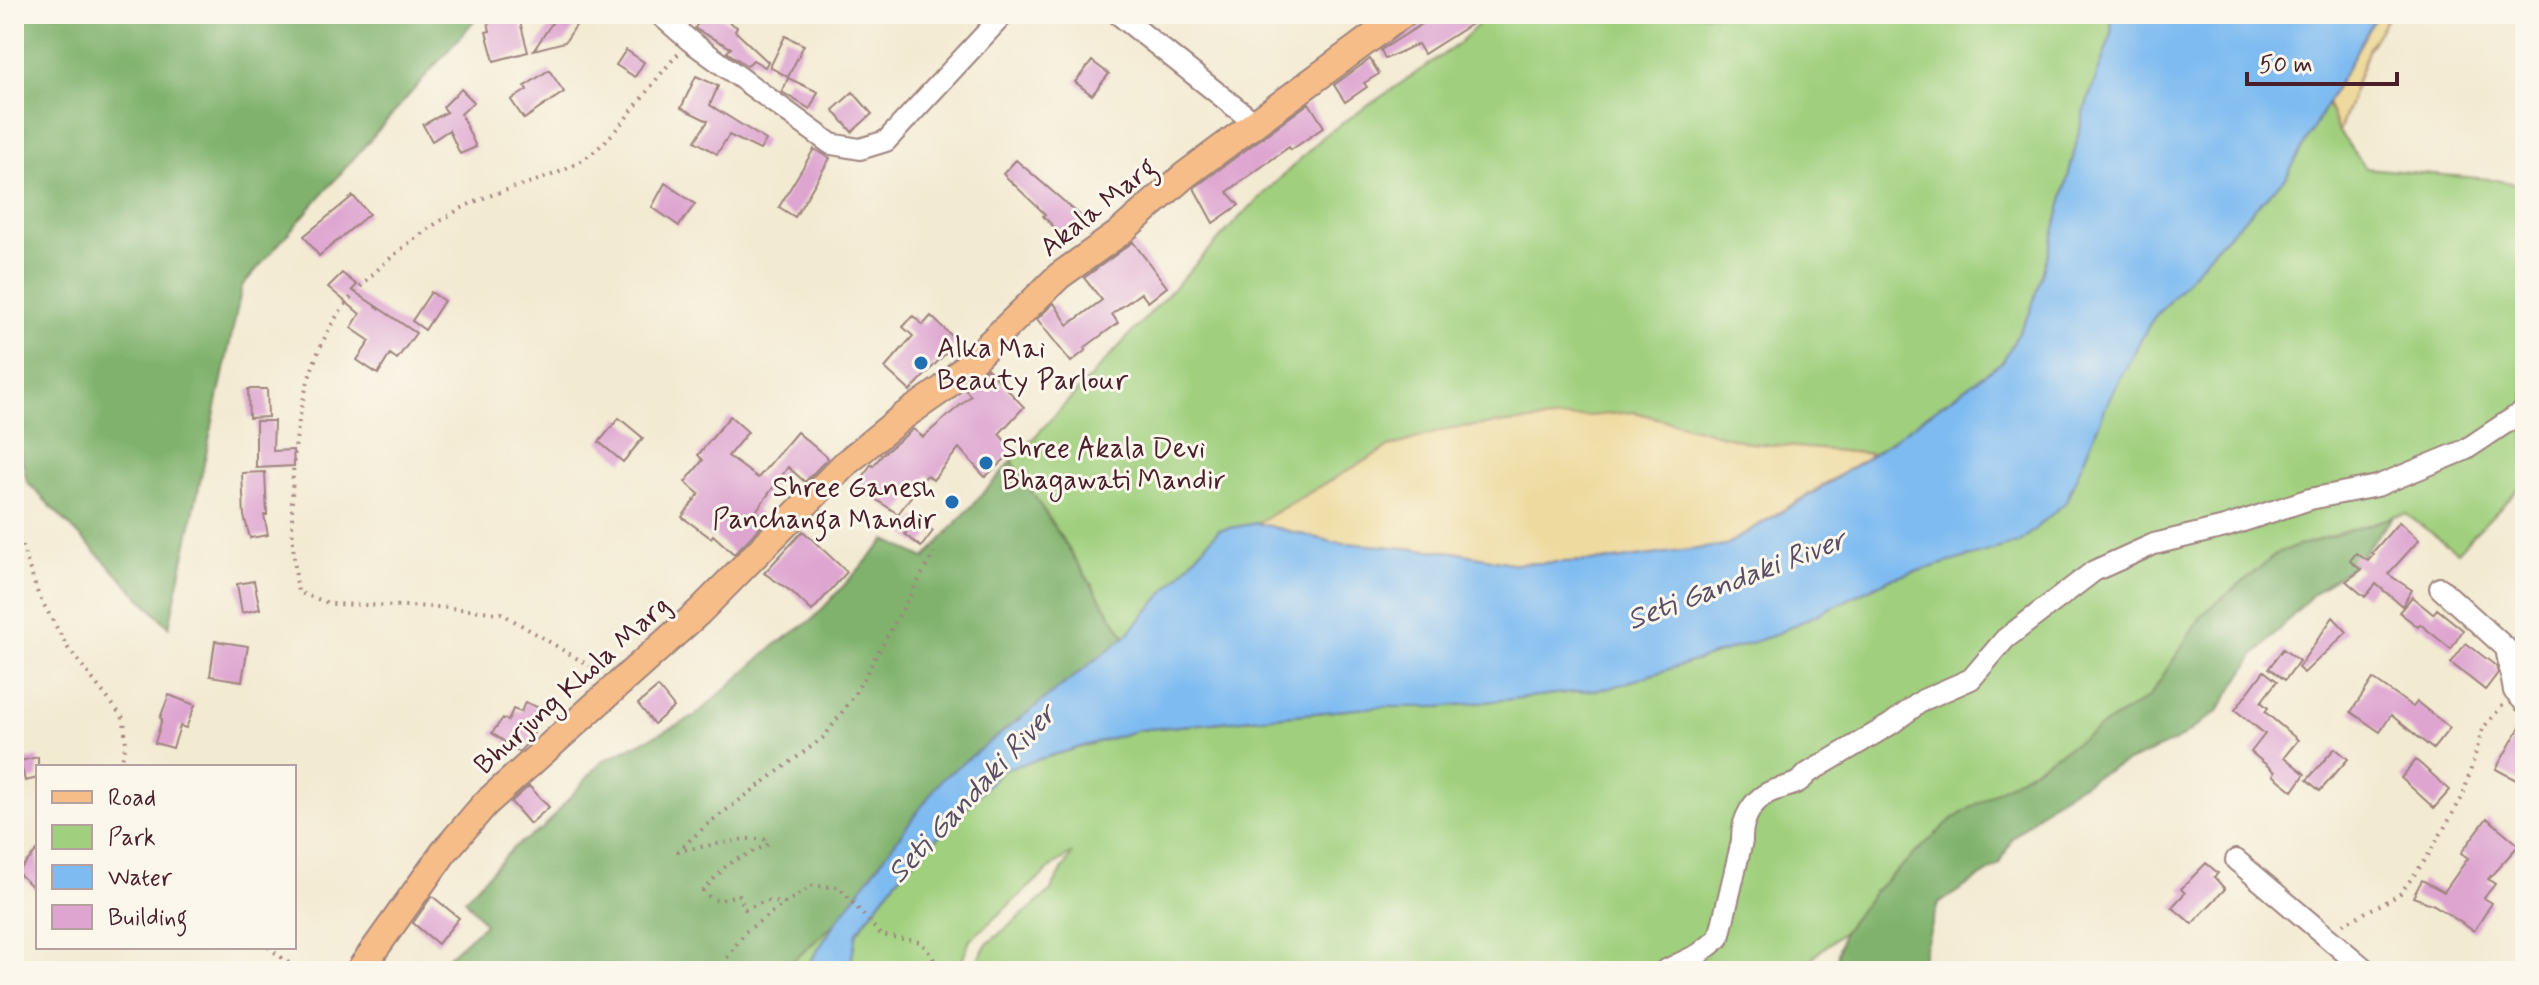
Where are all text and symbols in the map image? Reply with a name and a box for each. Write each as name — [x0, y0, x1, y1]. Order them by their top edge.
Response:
scale bar — [2247, 36, 2397, 86]
text: 50 m — [2259, 50, 2313, 81]
street label: Akala Marg — [1033, 150, 1166, 269]
place label: Alka Mai Beauty Parlour — [937, 331, 1129, 400]
marker: Alka Mai Beauty Parlour — [912, 354, 930, 372]
place label: Shree Akala Devi Bhagawati Mandir — [1002, 431, 1226, 502]
marker: Shree Akala Devi Bhagawati Mandir — [977, 454, 995, 472]
place label: Shree Ganesh Panchanga Mandir — [713, 470, 937, 542]
marker: Shree Ganesh Panchanga Mandir — [943, 493, 961, 511]
water label: Seti Gandaki River — [1622, 520, 1855, 640]
street label: Bhurjung Khola Marg — [467, 588, 680, 785]
water label: Seti Gandaki River — [879, 694, 1068, 892]
legend — [36, 765, 296, 949]
text: Road — [108, 783, 156, 814]
text: Park — [108, 823, 156, 854]
text: Water — [108, 863, 173, 894]
text: Building — [108, 903, 188, 937]

